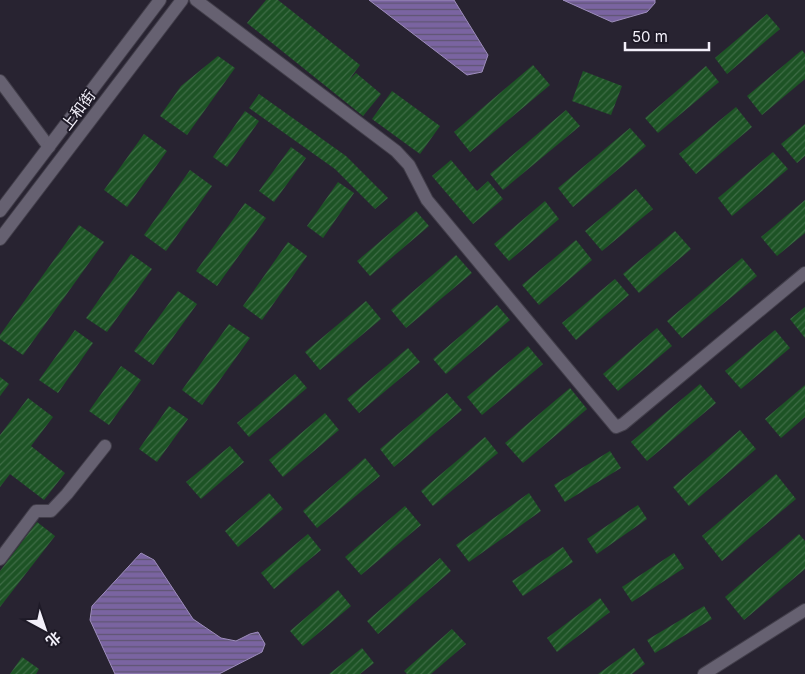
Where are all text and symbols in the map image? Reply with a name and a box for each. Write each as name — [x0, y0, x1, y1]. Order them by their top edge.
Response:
scale bar — [625, 20, 709, 52]
text: 50 m — [632, 27, 668, 46]
street label: 上和街 — [57, 86, 99, 134]
north arrow — [20, 604, 70, 654]
text: 北 — [43, 628, 65, 650]

